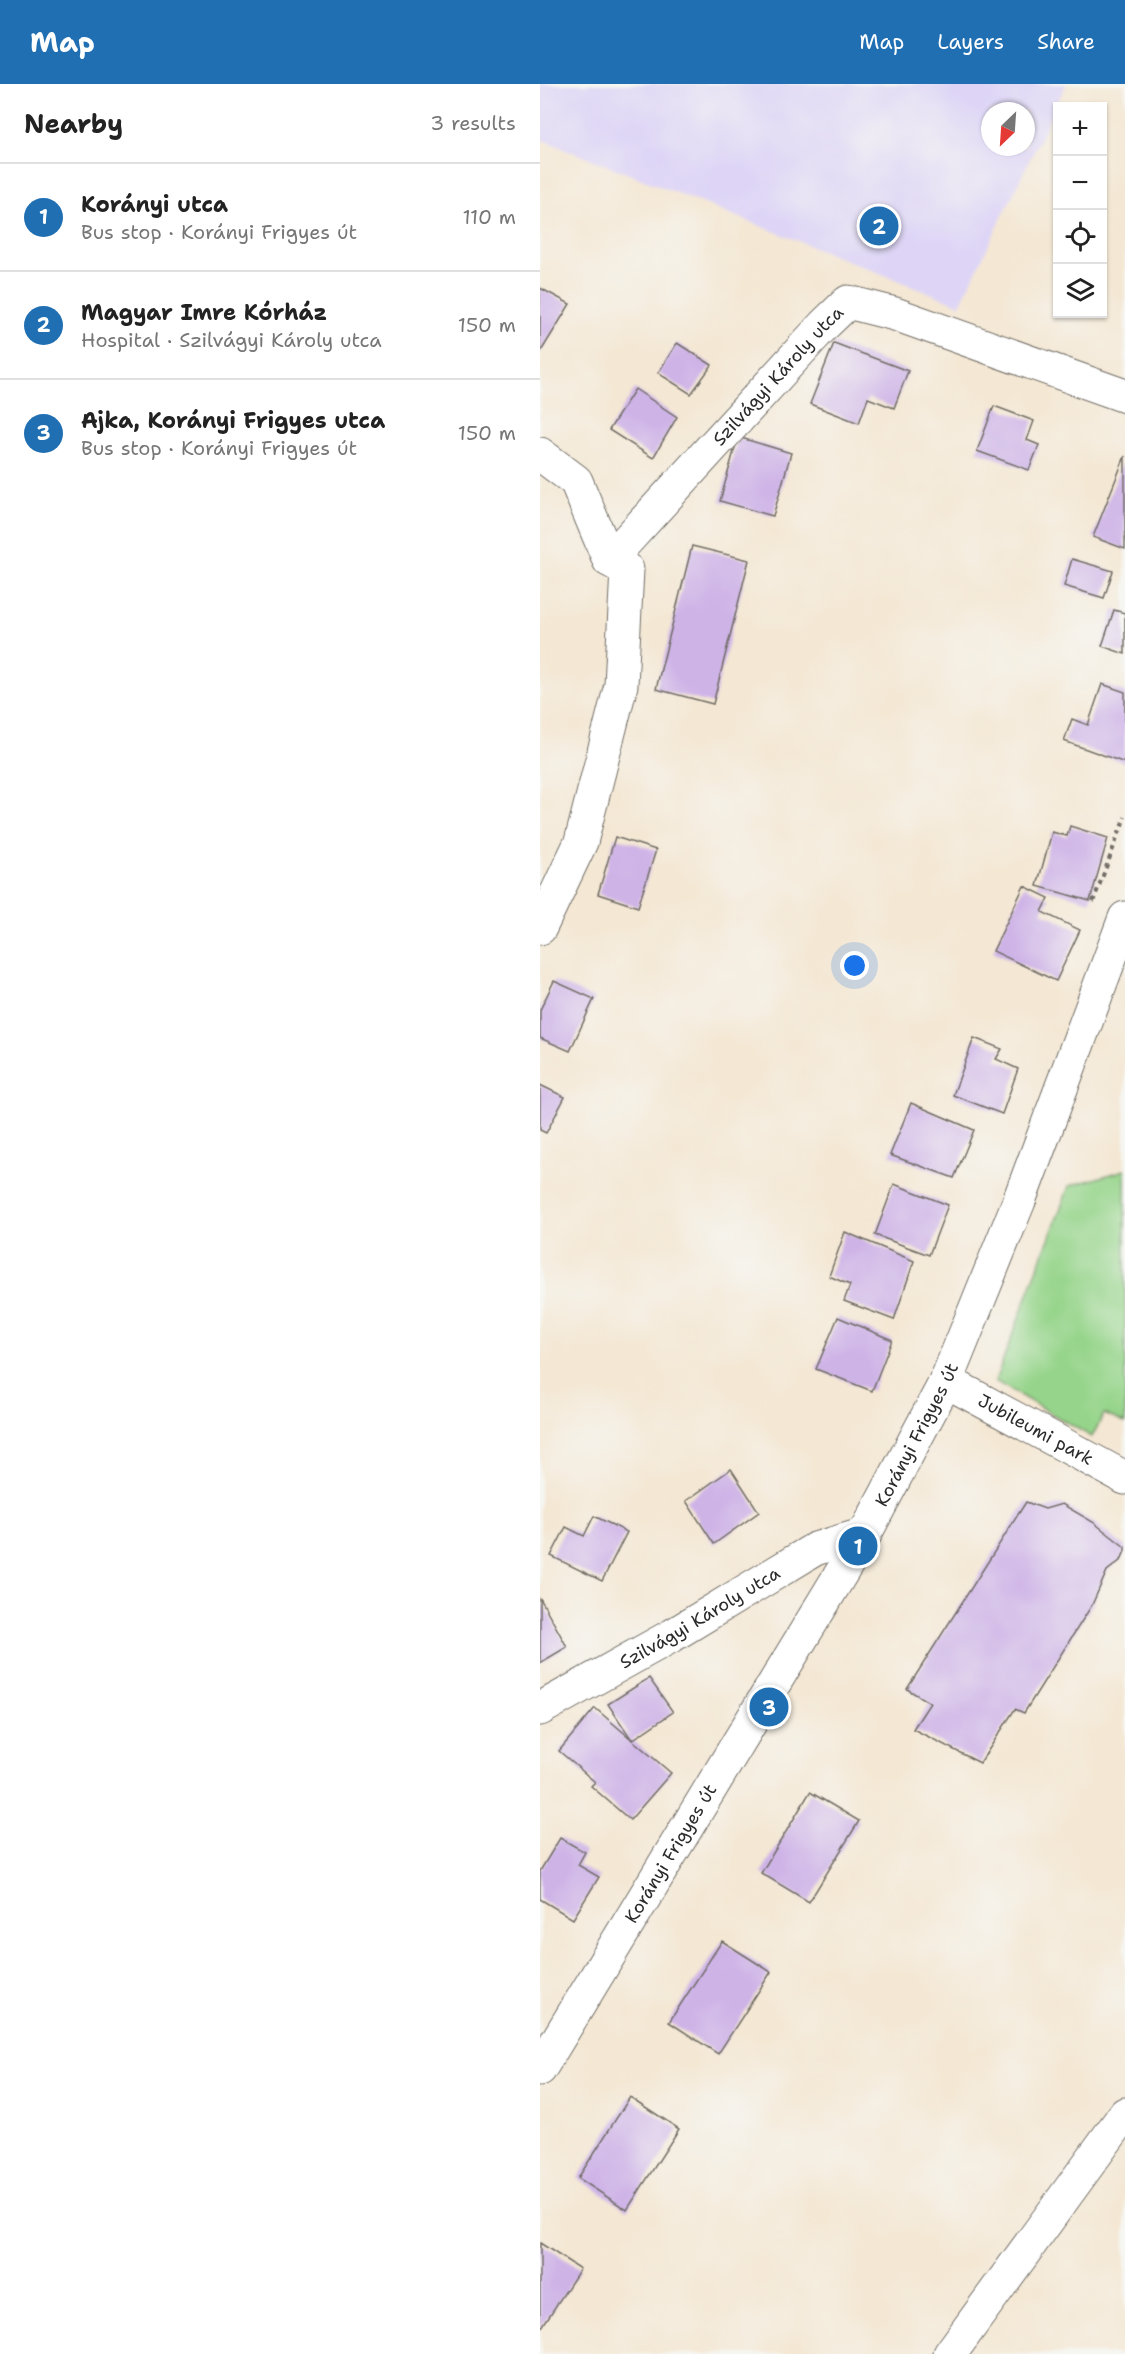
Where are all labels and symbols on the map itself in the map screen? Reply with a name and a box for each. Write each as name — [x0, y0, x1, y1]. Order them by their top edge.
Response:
north arrow — [981, 102, 1035, 156]
pin: 2 — [860, 204, 898, 248]
street label: Szilvágyi Károly utca — [707, 301, 849, 451]
your location — [840, 951, 869, 980]
street label: Korányi Frigyes út — [870, 1359, 964, 1511]
street label: Jubileumi park — [974, 1389, 1098, 1471]
pin: 1 — [838, 1524, 878, 1568]
street label: Szilvágyi Károly utca — [615, 1561, 784, 1674]
pin: 3 — [750, 1684, 788, 1730]
street label: Korányi Frigyes út — [619, 1779, 722, 1928]

